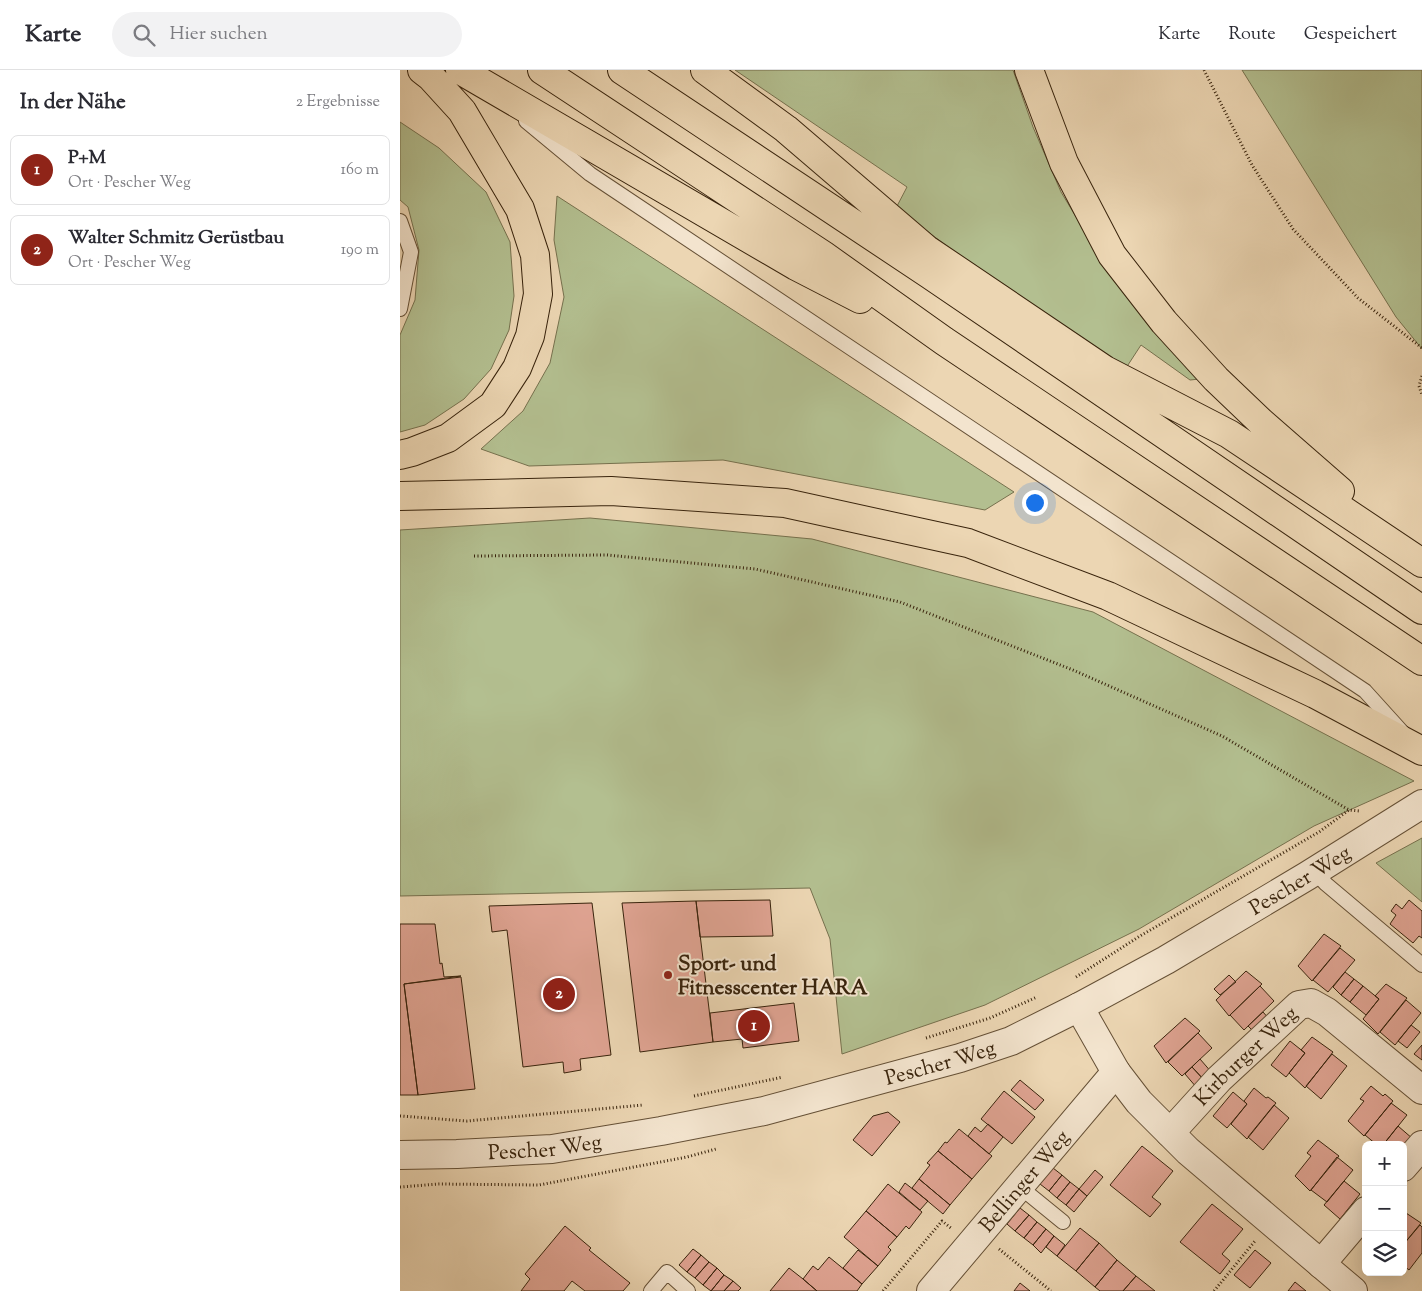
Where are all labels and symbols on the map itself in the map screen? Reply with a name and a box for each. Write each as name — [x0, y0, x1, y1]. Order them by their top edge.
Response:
your location — [1022, 490, 1048, 516]
street label: Pescher Weg — [1244, 839, 1357, 924]
place label: Sport- und Fitnesscenter HARA — [678, 950, 868, 1004]
marker: Sport- und Fitnesscenter HARA — [662, 969, 674, 981]
pin: 2 — [543, 975, 575, 1013]
street label: Kirburger Weg — [1188, 1000, 1305, 1114]
pin: 1 — [738, 1007, 770, 1045]
street label: Pescher Weg — [882, 1034, 1000, 1095]
street label: Bellinger Weg — [973, 1124, 1078, 1240]
street label: Pescher Weg — [487, 1128, 604, 1169]

